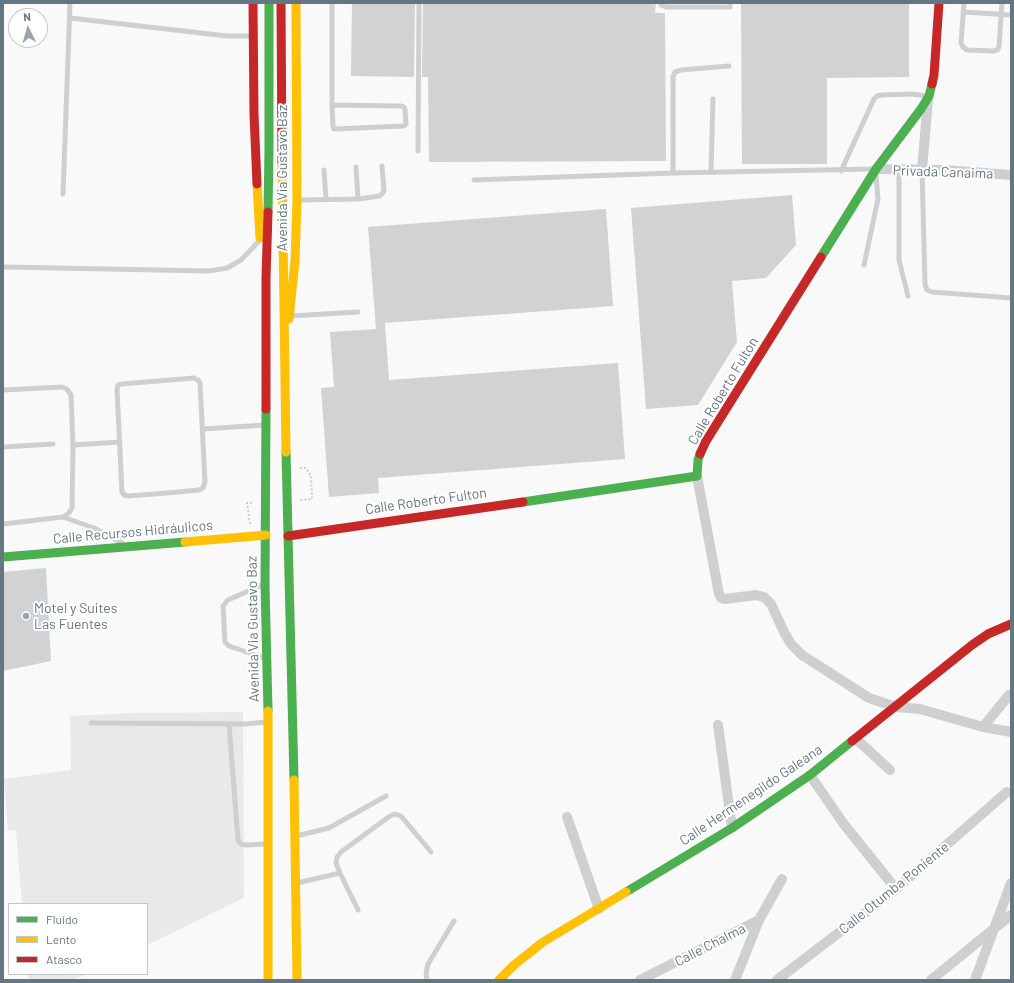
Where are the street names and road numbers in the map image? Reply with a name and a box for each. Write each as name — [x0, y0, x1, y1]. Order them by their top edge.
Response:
street label: Avenida Via Gustavo Baz — [274, 105, 290, 251]
street label: Privada Canaima — [892, 162, 994, 182]
street label: Calle Roberto Fulton — [684, 334, 762, 448]
street label: Calle Roberto Fulton — [364, 484, 488, 518]
street label: Calle Recursos Hidráulicos — [52, 517, 214, 547]
street label: Avenida Via Gustavo Baz — [243, 556, 263, 702]
street label: Calle Hermenegildo Galeana — [677, 741, 825, 849]
street label: Calle Otumba Poniente — [836, 838, 952, 938]
street label: Calle Chalma — [672, 920, 748, 970]

